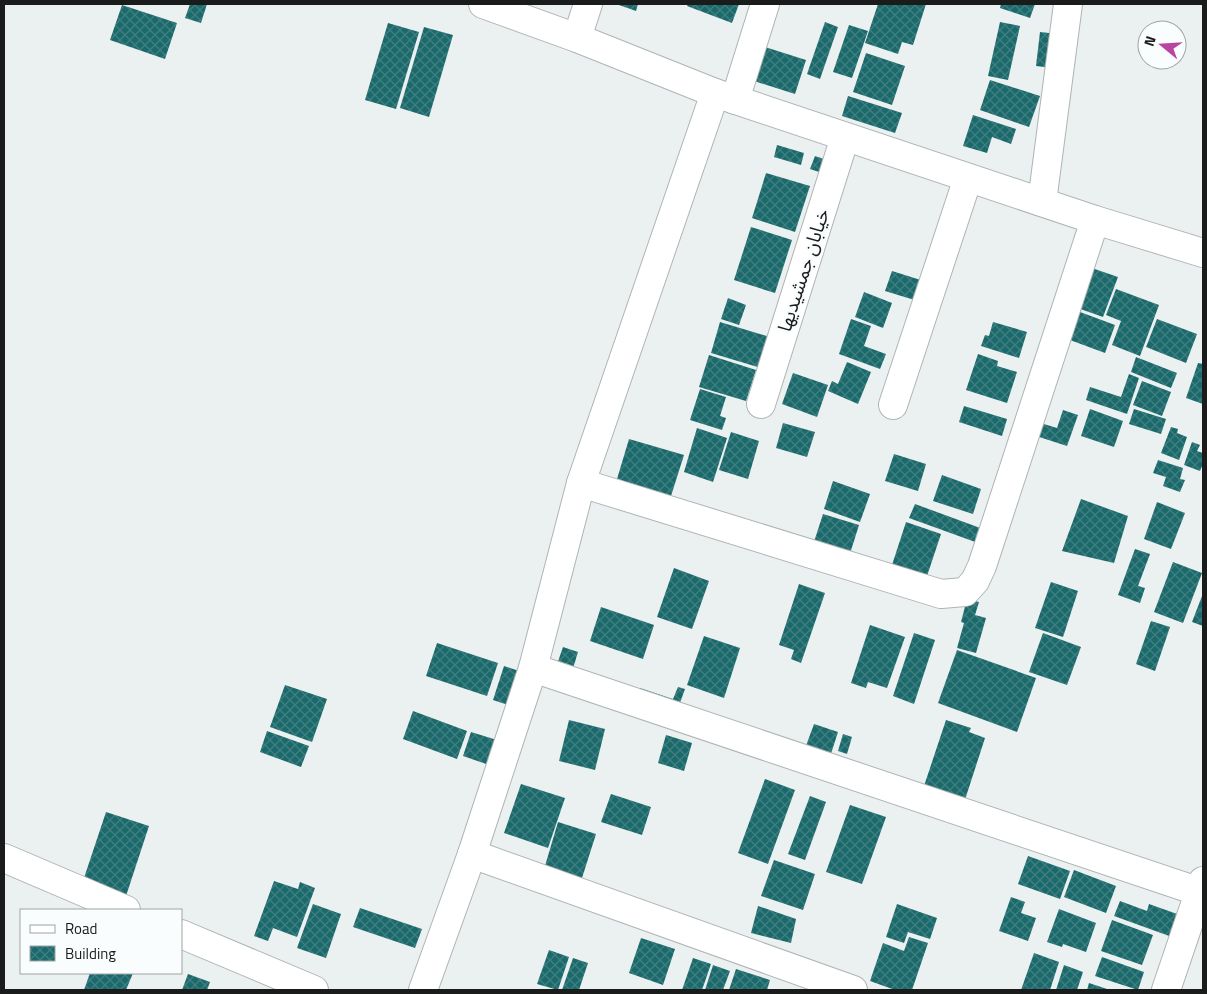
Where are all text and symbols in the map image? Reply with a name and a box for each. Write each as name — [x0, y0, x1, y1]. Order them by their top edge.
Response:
north arrow — [1137, 20, 1187, 70]
text: N — [1138, 33, 1161, 49]
street label: خیابان جمشیدیها — [769, 204, 836, 335]
legend — [20, 909, 182, 974]
text: Road — [65, 917, 97, 940]
text: Building — [65, 942, 116, 965]

